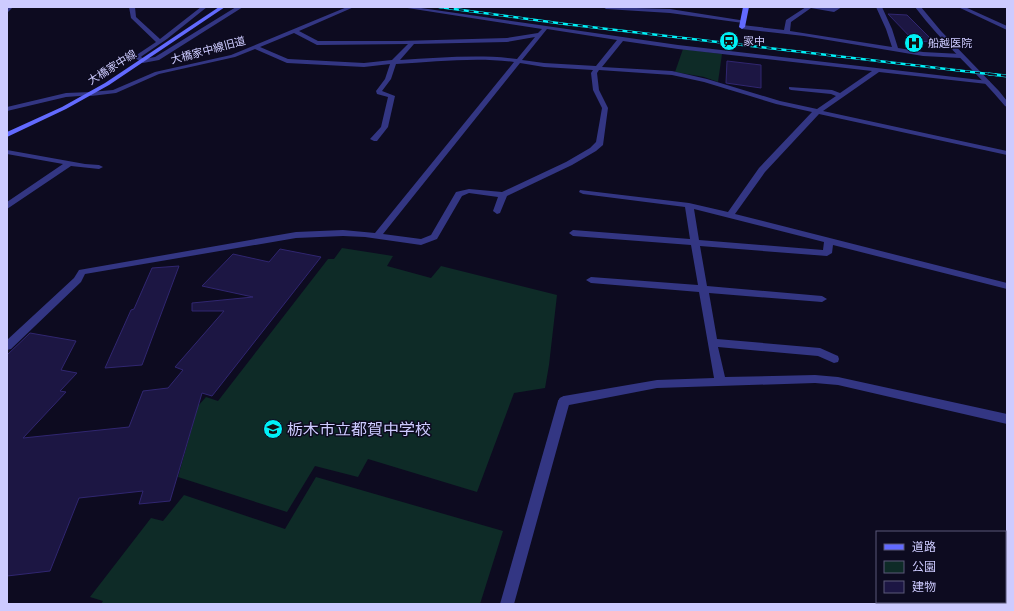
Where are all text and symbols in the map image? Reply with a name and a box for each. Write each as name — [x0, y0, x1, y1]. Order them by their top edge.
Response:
station icon: 家中 — [718, 30, 740, 52]
hospital icon: 船越医院 — [903, 32, 925, 54]
street label: 大橋家中線旧道 — [169, 34, 247, 66]
place label: 家中 — [743, 35, 765, 47]
place label: 船越医院 — [928, 37, 972, 49]
street label: 大橋家中線 — [85, 47, 139, 87]
school or university icon: 栃木市立都賀中学校 — [262, 418, 284, 440]
place label: 栃木市立都賀中学校 — [287, 420, 431, 439]
legend — [876, 531, 1006, 603]
text: 道路 — [912, 540, 936, 554]
text: 公園 — [912, 560, 936, 574]
text: 建物 — [912, 580, 936, 594]

